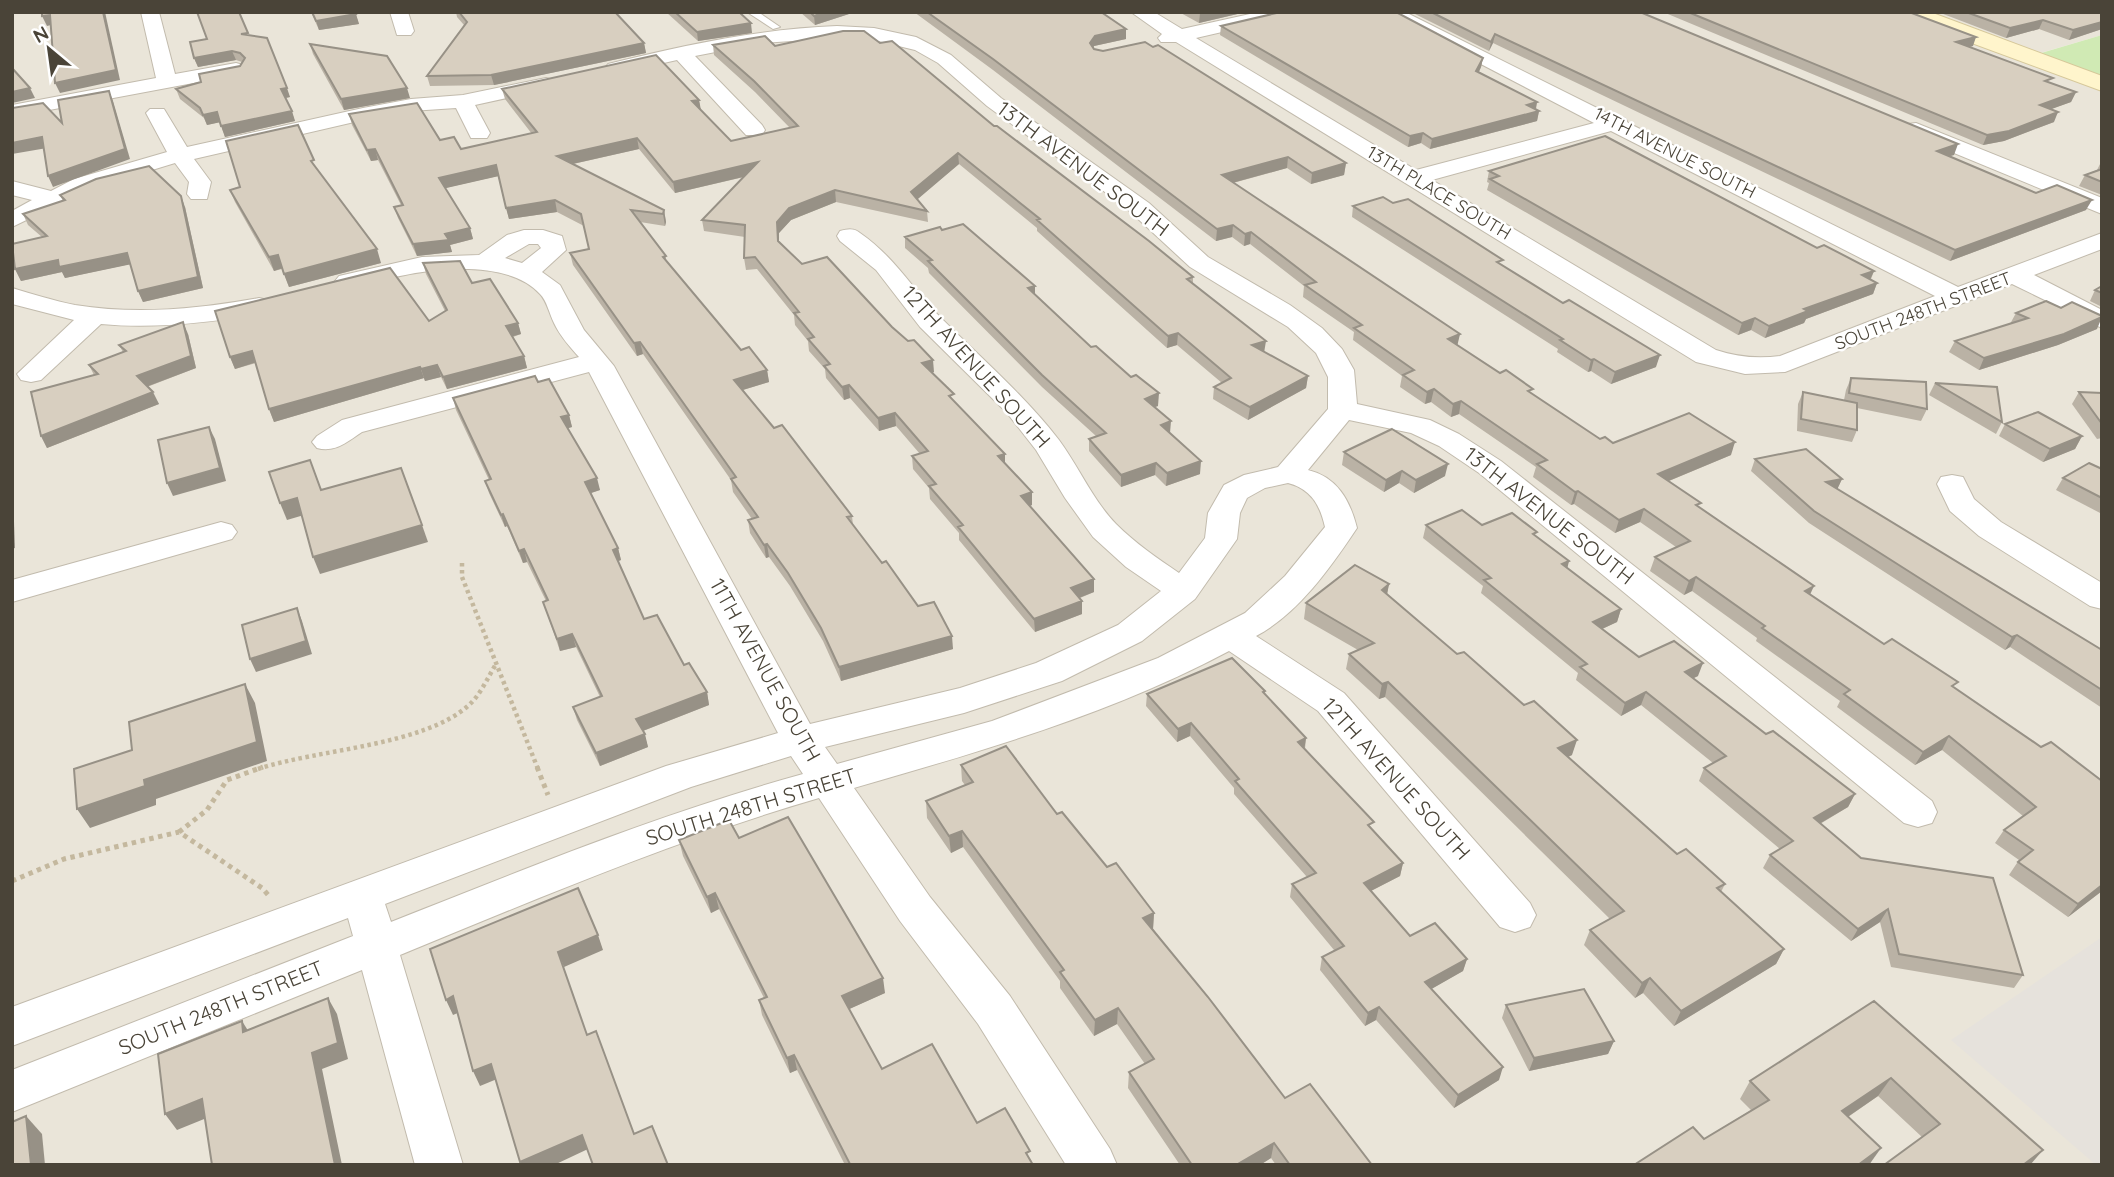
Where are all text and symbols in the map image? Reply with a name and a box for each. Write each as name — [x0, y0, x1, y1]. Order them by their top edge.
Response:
north arrow — [14, 14, 84, 84]
text: N — [29, 20, 53, 48]
street label: 13TH AVENUE SOUTH — [993, 95, 1175, 241]
street label: 14TH AVENUE SOUTH — [1591, 102, 1760, 203]
street label: 13TH PLACE SOUTH — [1363, 140, 1516, 245]
street label: SOUTH 248TH STREET — [1831, 266, 2015, 355]
street label: 12TH AVENUE SOUTH — [897, 280, 1056, 453]
street label: 13TH AVENUE SOUTH — [1459, 441, 1640, 590]
street label: 11TH AVENUE SOUTH — [705, 573, 827, 766]
street label: 12TH AVENUE SOUTH — [1317, 692, 1476, 865]
street label: SOUTH 248TH STREET — [642, 762, 859, 850]
street label: SOUTH 248TH STREET — [114, 954, 327, 1060]

